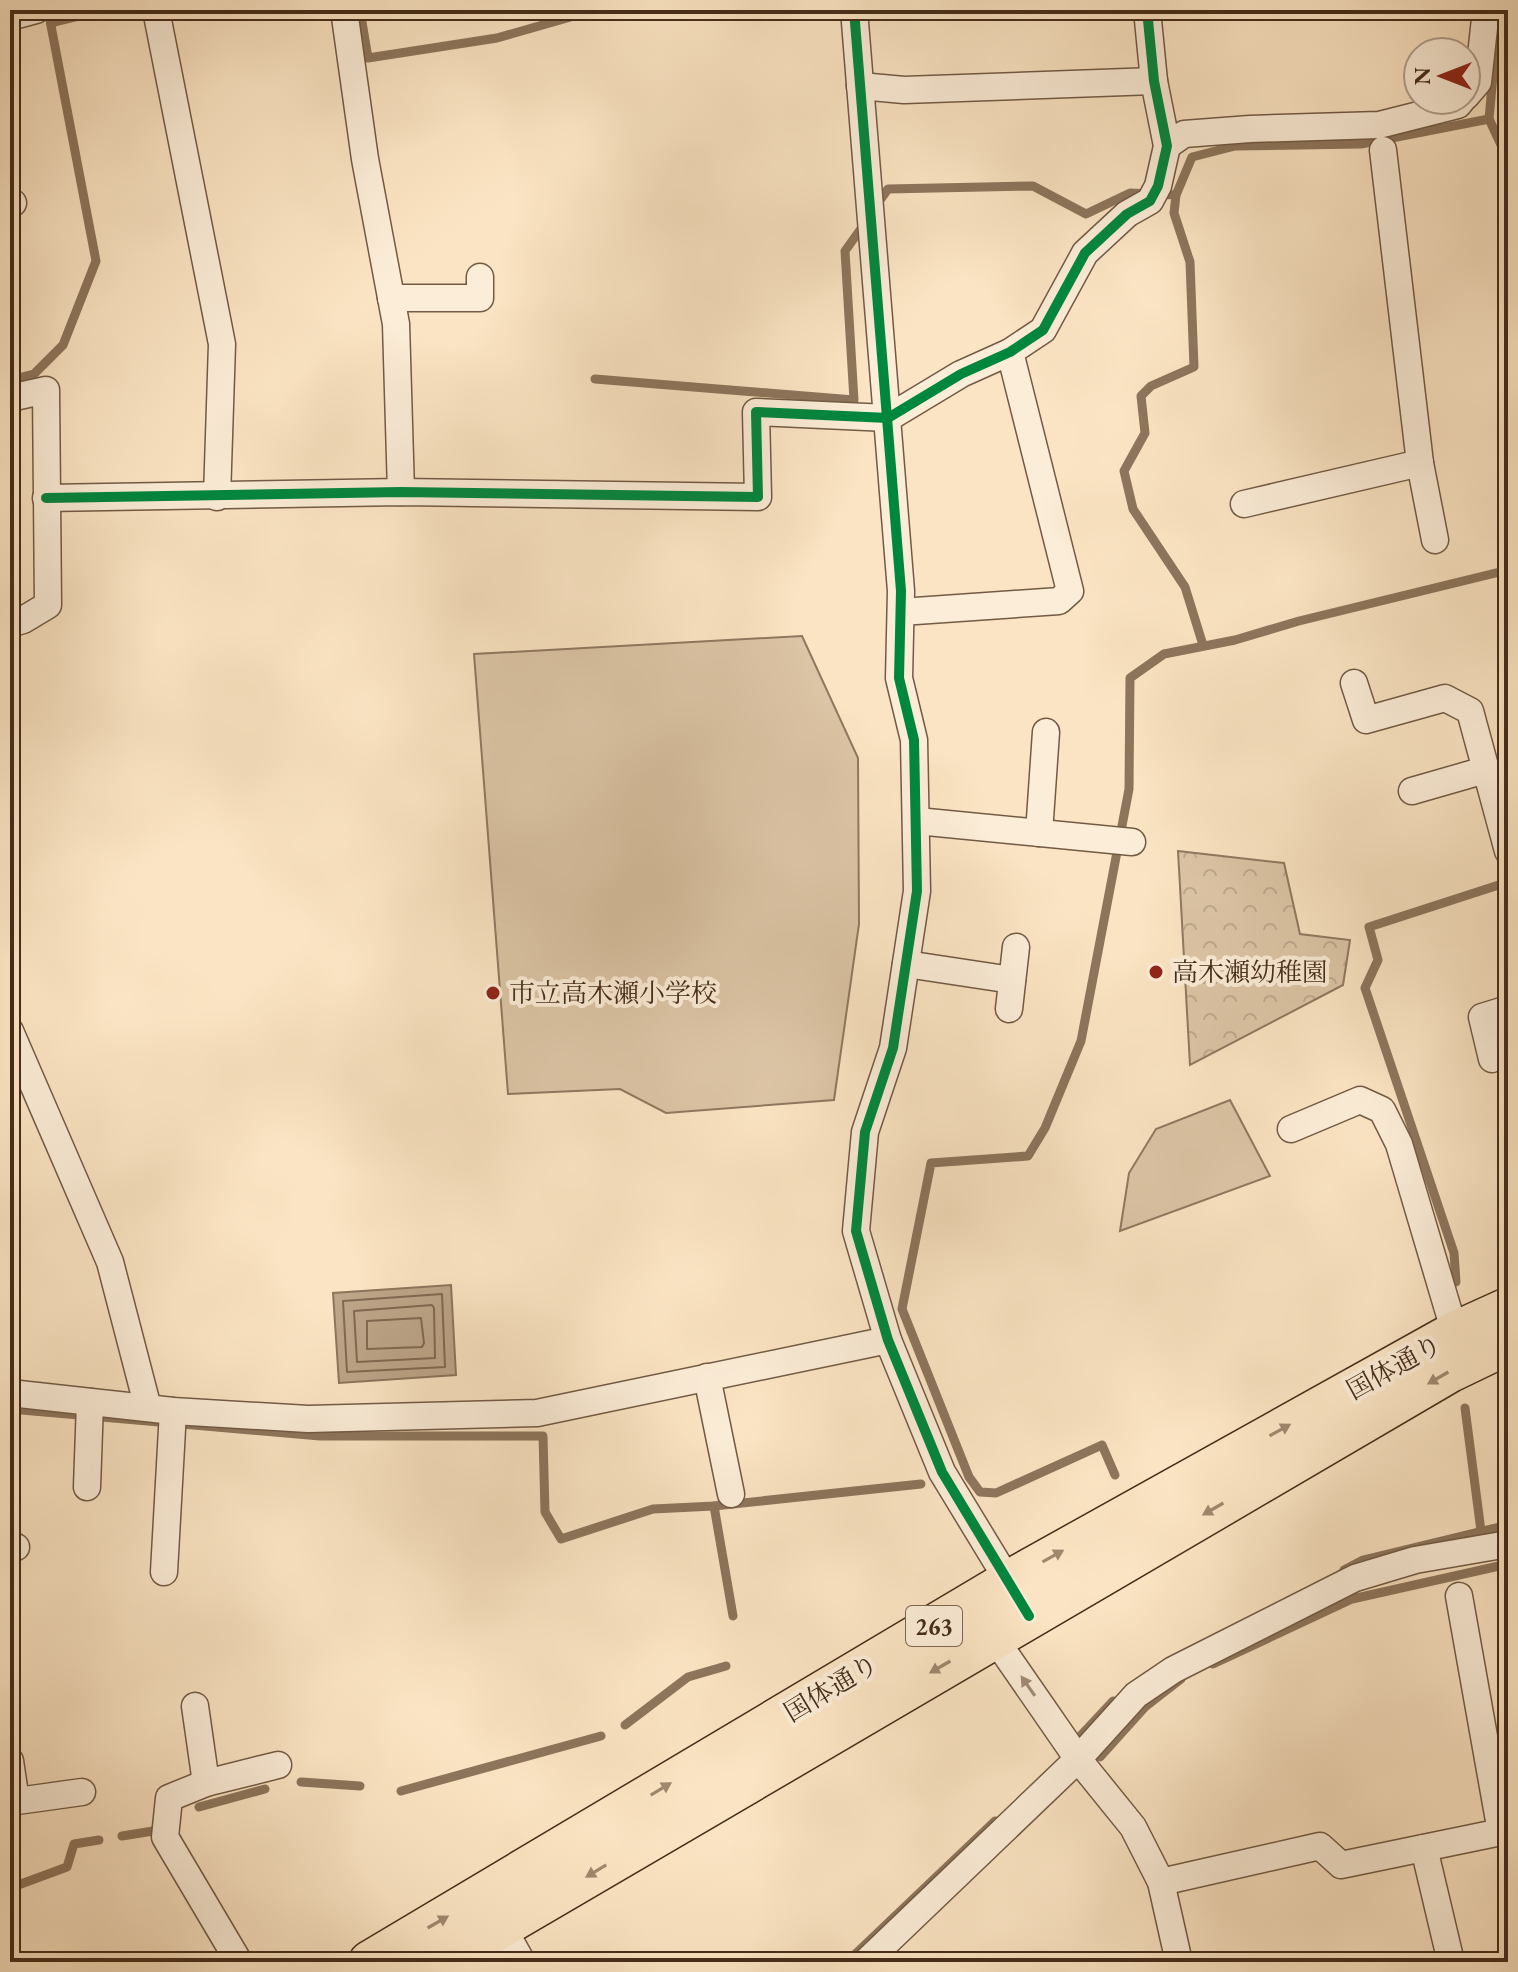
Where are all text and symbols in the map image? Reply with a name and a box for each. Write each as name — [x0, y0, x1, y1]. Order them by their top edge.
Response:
north arrow — [1402, 36, 1482, 116]
text: N — [1408, 67, 1437, 85]
place label: 高木瀬幼稚園 — [1172, 955, 1328, 989]
marker: 高木瀬幼稚園 — [1147, 963, 1165, 981]
place label: 市立高木瀬小学校 — [509, 976, 717, 1010]
marker: 市立高木瀬小学校 — [484, 984, 502, 1002]
street label: 国体通り — [1340, 1327, 1448, 1407]
one-way arrow — [1427, 1371, 1449, 1385]
one-way arrow — [1269, 1423, 1291, 1437]
one-way arrow — [1202, 1501, 1224, 1515]
one-way arrow — [1042, 1550, 1064, 1564]
road number: 263 — [906, 1606, 962, 1646]
street label: 国体通り — [778, 1647, 884, 1729]
one-way arrow — [929, 1660, 951, 1674]
one-way arrow — [1021, 1676, 1036, 1697]
one-way arrow — [650, 1782, 672, 1796]
one-way arrow — [585, 1863, 607, 1877]
one-way arrow — [427, 1916, 449, 1930]

